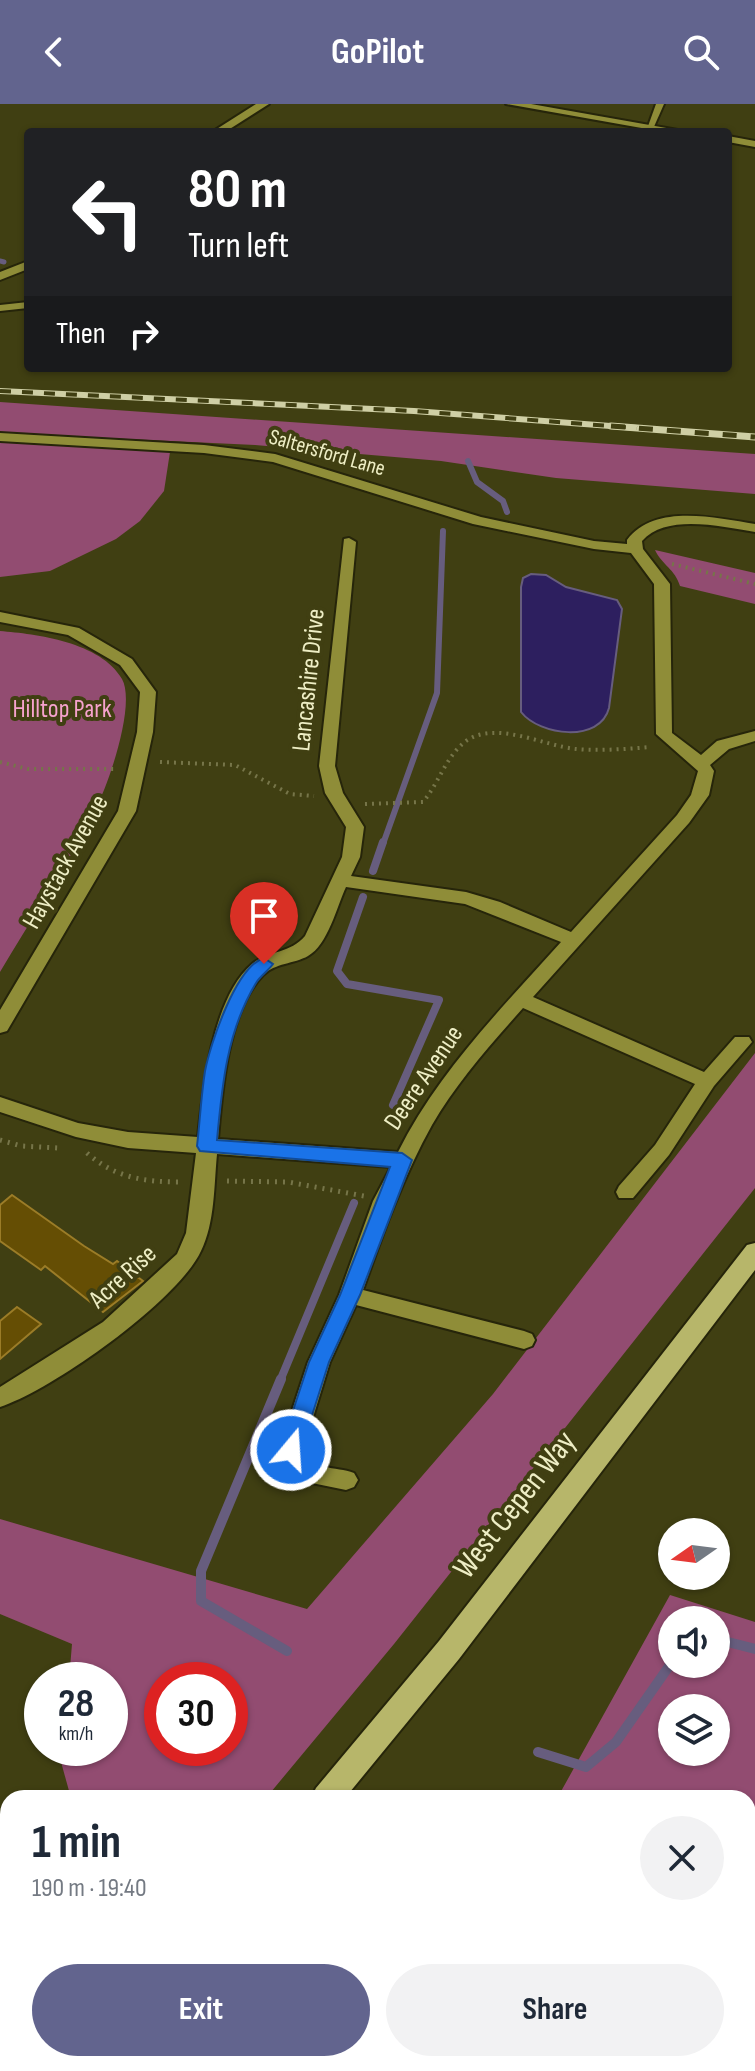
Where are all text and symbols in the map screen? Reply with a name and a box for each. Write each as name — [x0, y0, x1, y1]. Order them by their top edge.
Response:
icon: back — [32, 30, 76, 74]
icon: search — [679, 30, 723, 74]
text: GoPilot — [331, 31, 424, 74]
text: 80 m — [188, 157, 287, 224]
icon: left — [56, 160, 160, 264]
text: Turn left — [188, 225, 289, 268]
icon: right — [122, 312, 166, 356]
text: Then — [56, 316, 106, 352]
street label: Saltersford Lane — [266, 424, 388, 482]
street label: Lancashire Drive — [286, 607, 332, 753]
park label: Hilltop Park — [12, 694, 112, 725]
street label: Haystack Avenue — [17, 790, 115, 934]
pin — [230, 882, 298, 964]
icon: arrive — [242, 894, 286, 938]
street label: Deere Avenue — [378, 1020, 470, 1136]
street label: Acre Rise — [82, 1239, 163, 1316]
position arrow — [249, 1408, 333, 1492]
street label: West Cepen Way — [445, 1423, 585, 1587]
north arrow — [658, 1518, 730, 1590]
map controls — [658, 1518, 730, 1766]
button: sound — [658, 1606, 730, 1678]
speed limit sign: 30 — [144, 1662, 248, 1766]
text: 28 — [58, 1680, 94, 1728]
button: layers — [658, 1694, 730, 1766]
text: km/h — [59, 1722, 93, 1746]
text: 1 min — [32, 1814, 121, 1871]
button: close — [640, 1816, 724, 1900]
text: 190 m · 19:40 — [32, 1873, 146, 1904]
button: Exit — [32, 1964, 370, 2056]
button: Share — [386, 1964, 724, 2056]

